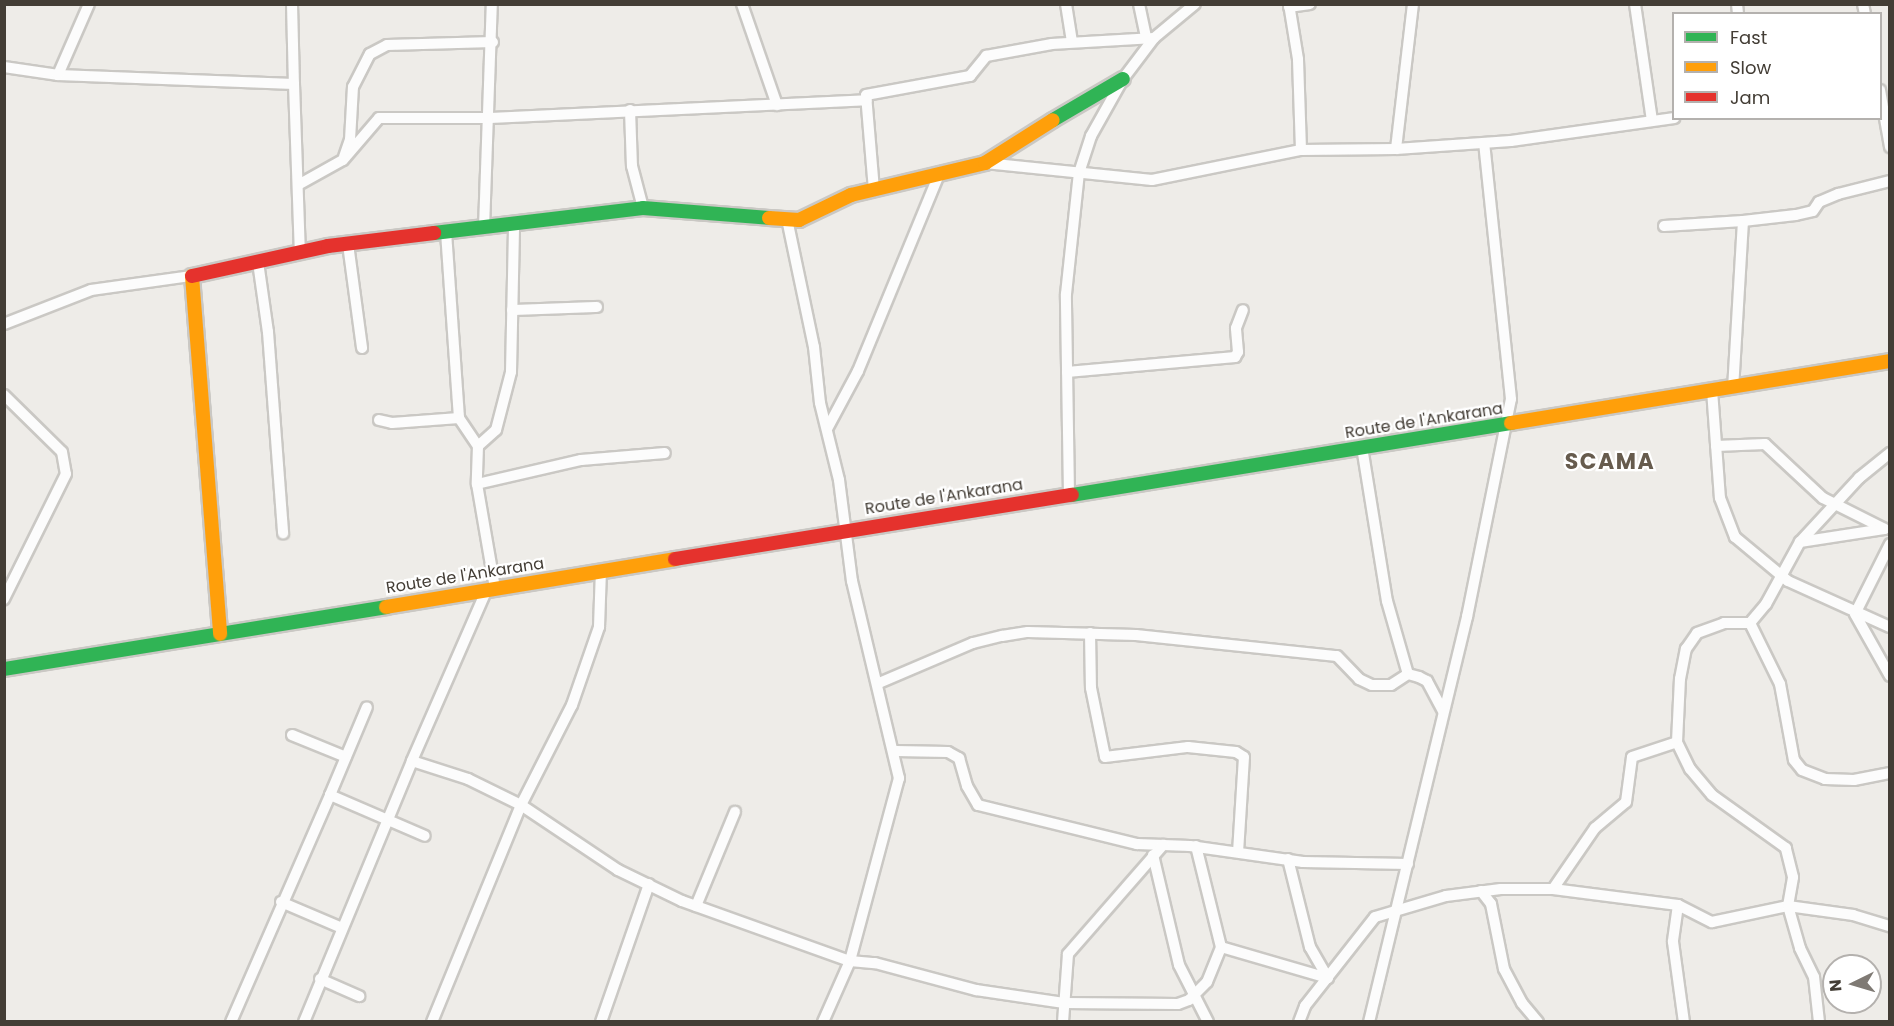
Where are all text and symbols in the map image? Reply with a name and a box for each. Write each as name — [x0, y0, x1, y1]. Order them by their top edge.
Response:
legend — [1672, 12, 1882, 120]
text: Fast — [1730, 25, 1767, 50]
text: Slow — [1730, 55, 1771, 80]
text: Jam — [1730, 85, 1770, 110]
street label: Route de l'Ankarana — [1344, 399, 1504, 443]
district label: SCAMA — [1565, 449, 1655, 475]
street label: Route de l'Ankarana — [864, 475, 1024, 519]
street label: Route de l'Ankarana — [385, 554, 545, 598]
north arrow — [1822, 954, 1882, 1014]
text: N — [1824, 978, 1848, 992]

